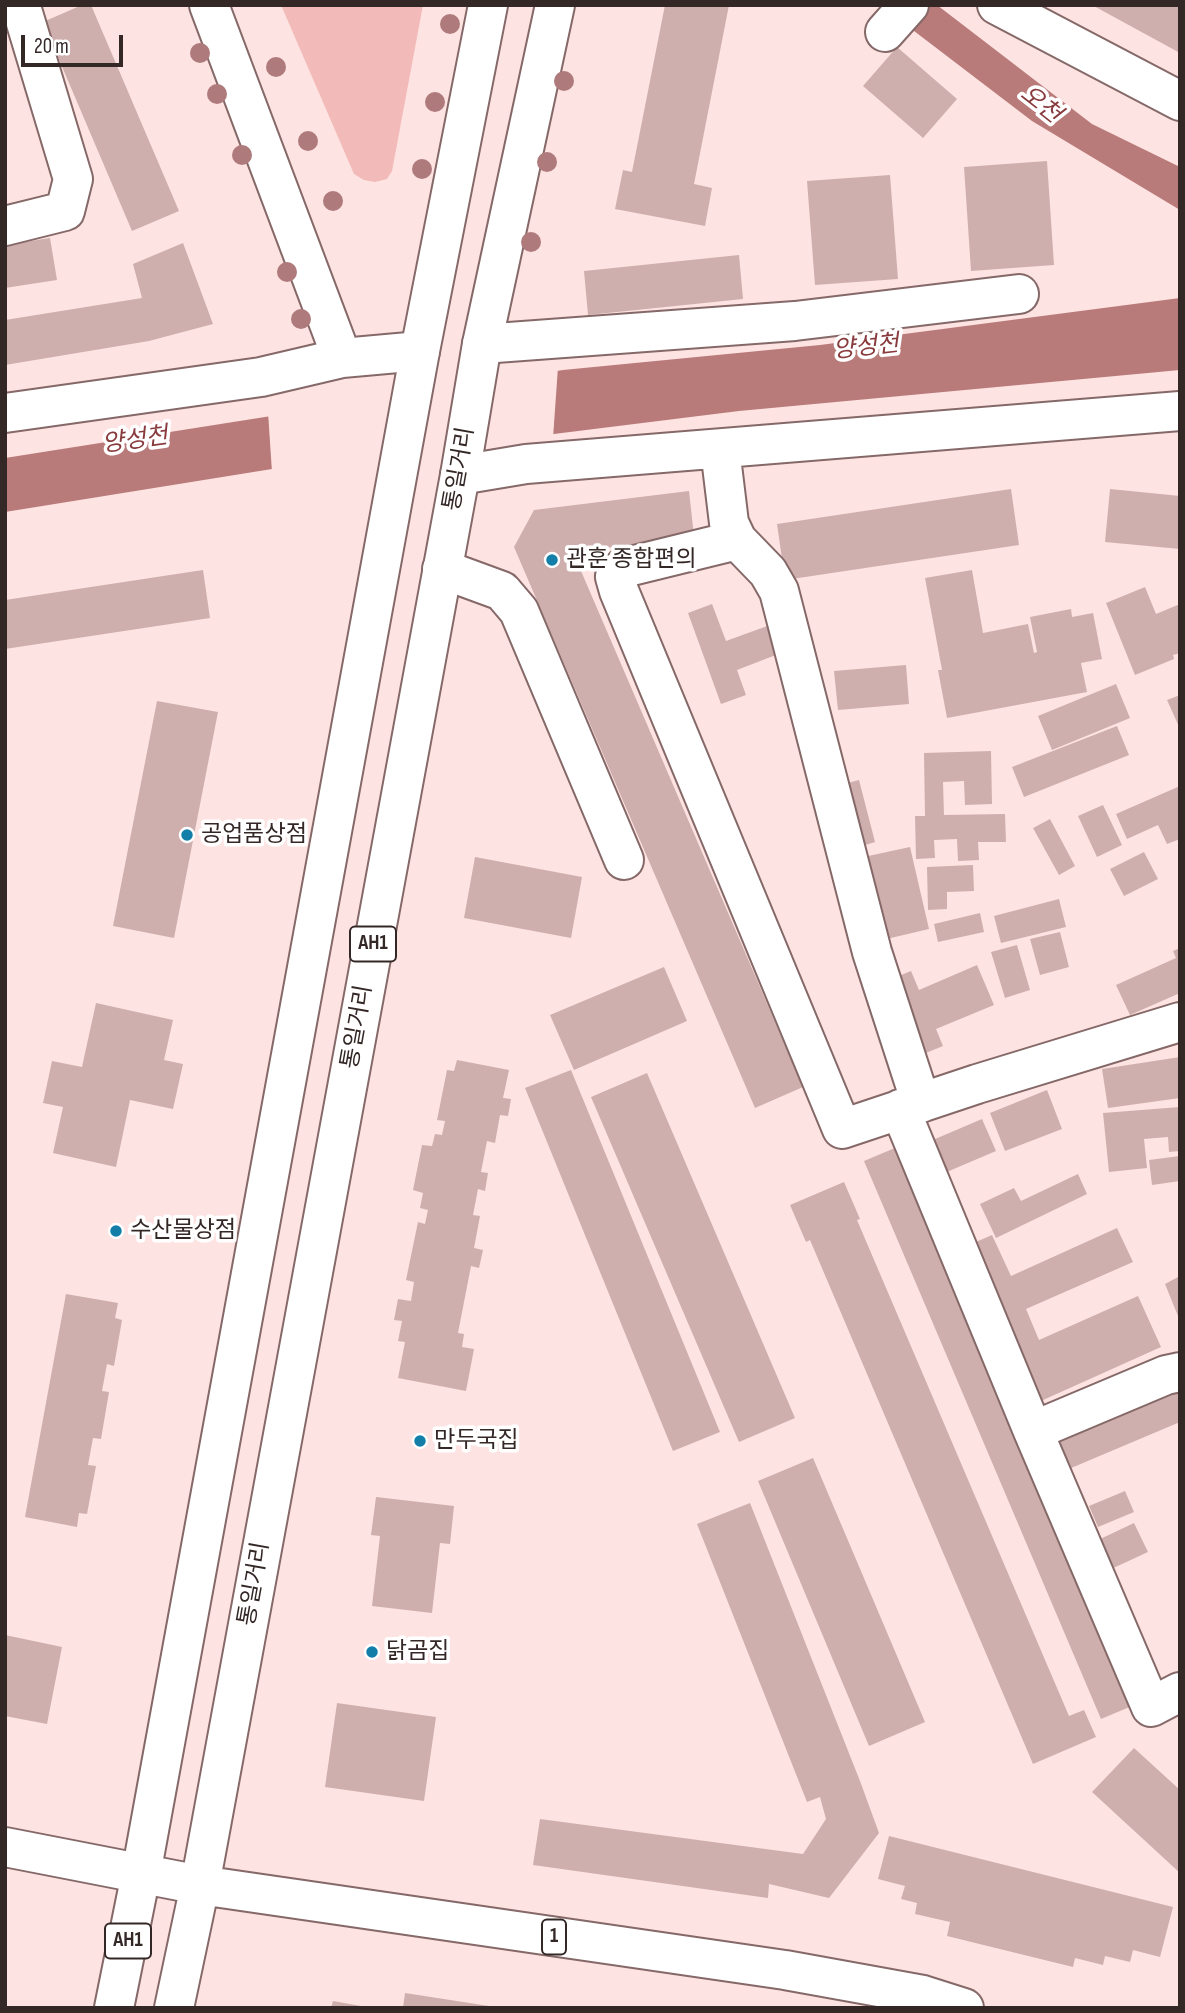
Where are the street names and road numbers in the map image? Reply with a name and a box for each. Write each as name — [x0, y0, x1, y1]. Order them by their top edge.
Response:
street label: 통일거리 — [439, 425, 481, 513]
road number: AH1 — [350, 926, 396, 962]
street label: 통일거리 — [337, 983, 379, 1071]
street label: 통일거리 — [234, 1540, 276, 1628]
road number: 1 — [542, 1920, 566, 1954]
road number: AH1 — [105, 1924, 151, 1958]

